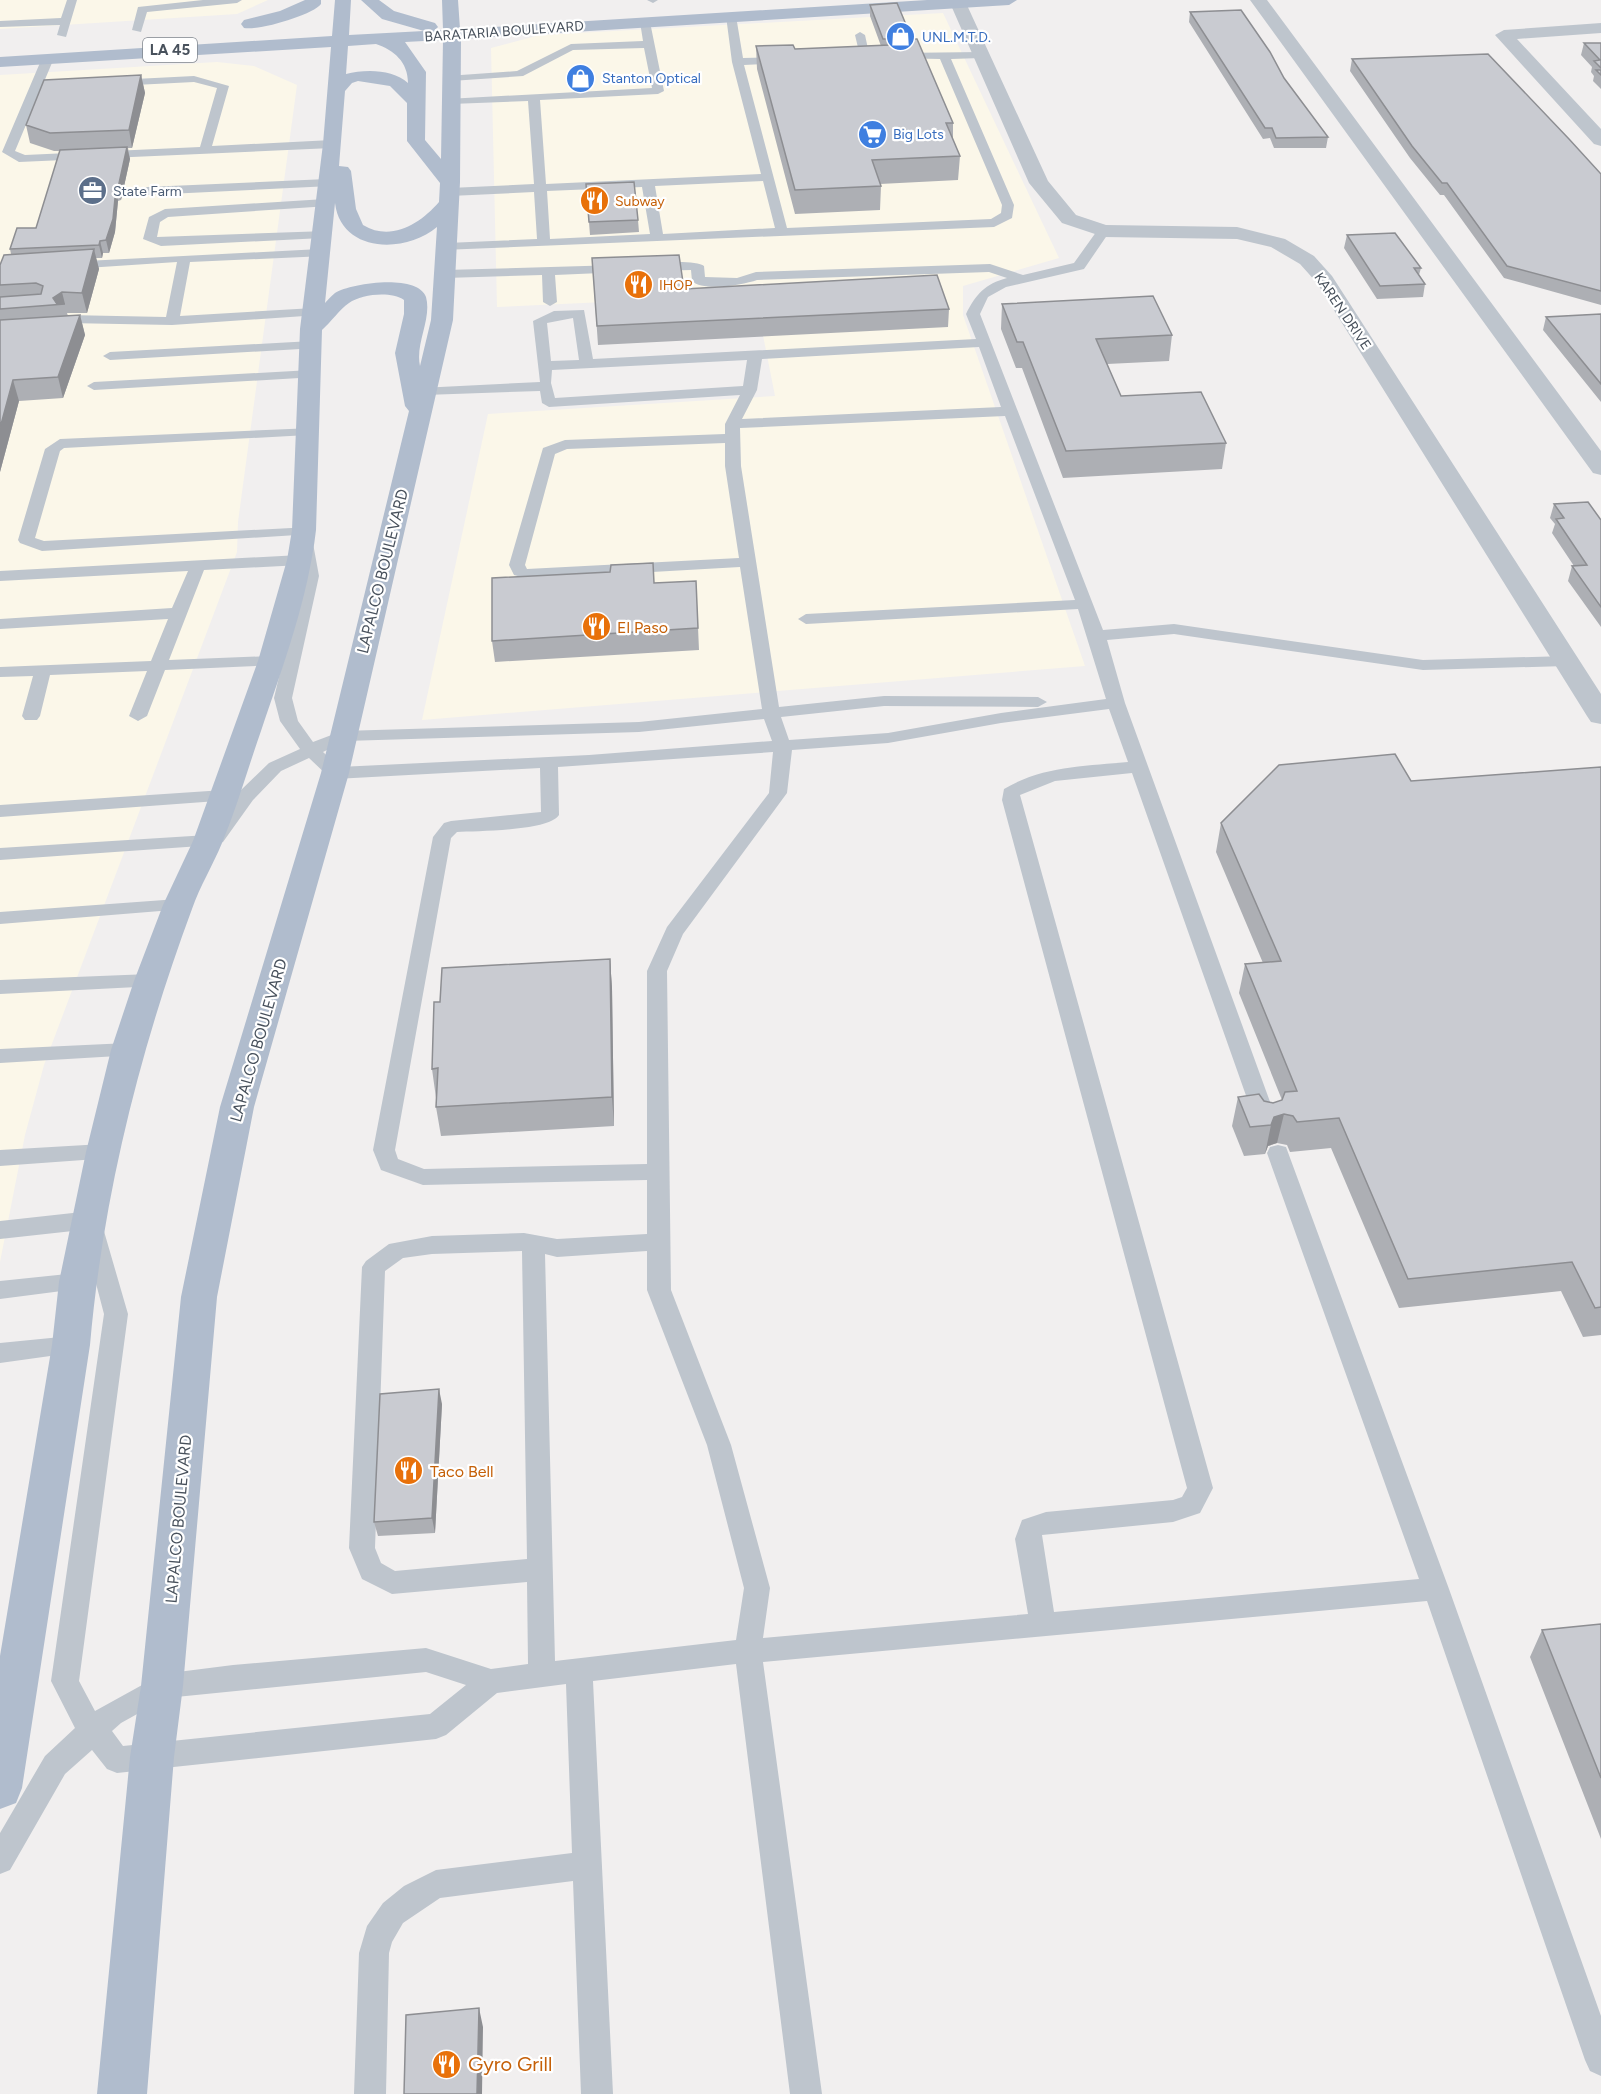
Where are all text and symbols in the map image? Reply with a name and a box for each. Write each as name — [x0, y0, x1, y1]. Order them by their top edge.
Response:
street label: BARATARIA BOULEVARD — [424, 17, 584, 46]
shop icon: UNL.M.T.D. — [885, 21, 917, 53]
place label: UNL.M.T.D. — [922, 29, 991, 46]
road number: LA 45 — [143, 38, 197, 62]
shop icon: Stanton Optical — [565, 62, 597, 94]
place label: Stanton Optical — [602, 70, 701, 87]
supermarket icon: Big Lots — [856, 118, 888, 150]
place label: Big Lots — [893, 126, 944, 143]
office icon: State Farm — [76, 175, 108, 207]
place label: State Farm — [113, 183, 182, 200]
restaurant icon: Subway — [578, 185, 610, 217]
place label: Subway — [615, 193, 665, 210]
restaurant icon: IHOP — [622, 269, 654, 301]
street label: KAREN DRIVE — [1311, 269, 1375, 353]
place label: IHOP — [659, 277, 692, 294]
street label: LAPALCO BOULEVARD — [353, 487, 412, 655]
restaurant icon: El Paso — [580, 611, 612, 643]
place label: El Paso — [617, 618, 668, 637]
street label: LAPALCO BOULEVARD — [226, 956, 291, 1124]
street label: LAPALCO BOULEVARD — [162, 1434, 195, 1604]
restaurant icon: Taco Bell — [393, 1455, 425, 1487]
place label: Taco Bell — [430, 1462, 493, 1481]
restaurant icon: Gyro Grill — [431, 2048, 463, 2080]
place label: Gyro Grill — [468, 2052, 552, 2076]

